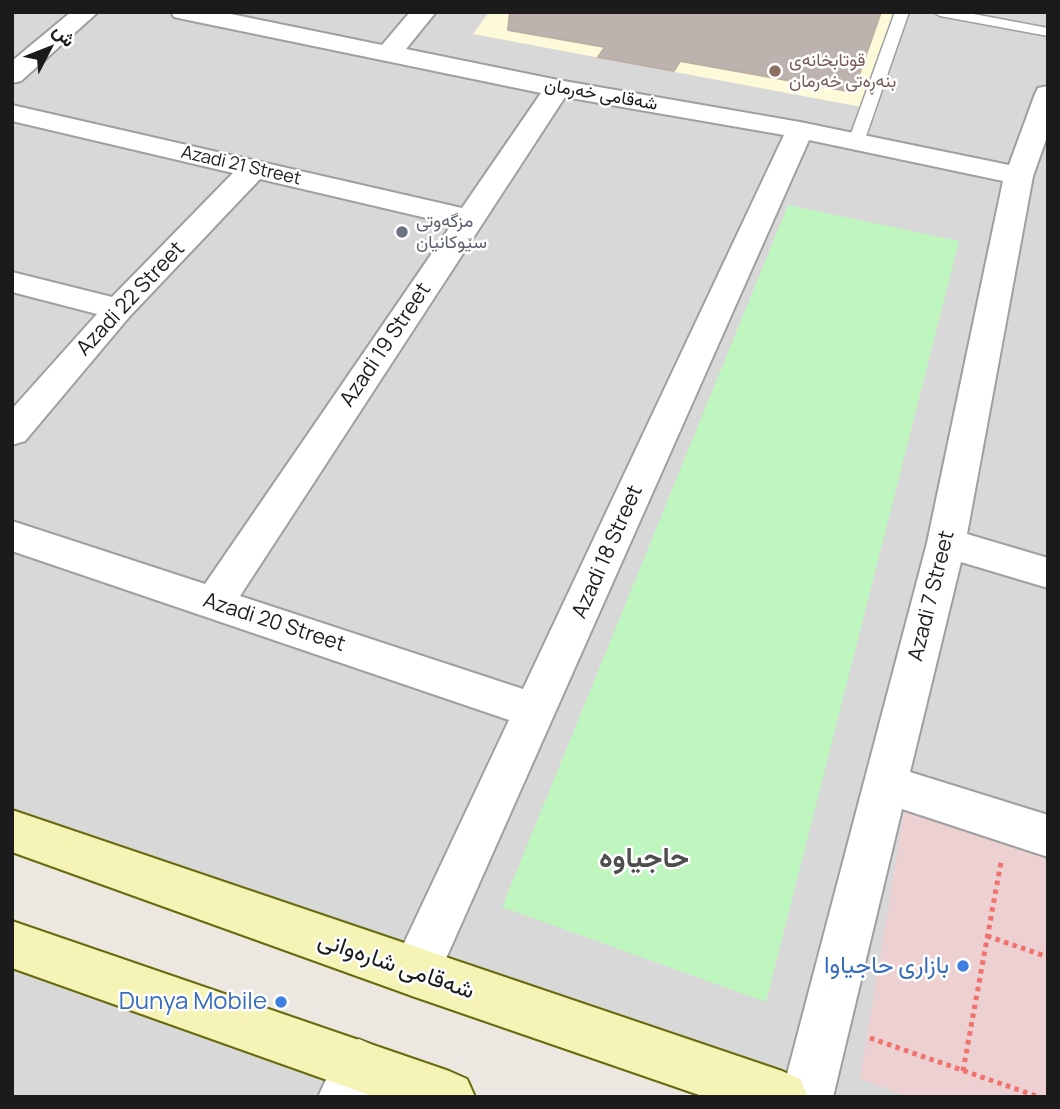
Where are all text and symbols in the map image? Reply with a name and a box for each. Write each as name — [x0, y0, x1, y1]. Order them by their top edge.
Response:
north arrow — [14, 14, 84, 84]
text: ش — [47, 18, 82, 52]
place label: قوتابخانەی بنەڕەتی خەرمان — [789, 50, 896, 92]
marker: قوتابخانەی بنەڕەتی خەرمان — [767, 63, 783, 79]
street label: شەقامی خەرمان — [543, 74, 659, 116]
street label: Azadi 21 Street — [179, 142, 303, 190]
place label: مزگەوتی سێوکانیان — [416, 211, 487, 254]
marker: مزگەوتی سێوکانیان — [394, 224, 410, 240]
street label: Azadi 22 Street — [72, 237, 190, 361]
street label: Azadi 19 Street — [335, 278, 437, 412]
street label: Azadi 18 Street — [567, 481, 649, 623]
street label: Azadi 7 Street — [904, 528, 960, 664]
street label: Azadi 20 Street — [200, 588, 348, 658]
district label: حاجیاوە — [599, 842, 689, 876]
street label: شەقامی شارەوانی — [314, 926, 478, 1006]
place label: بازاری حاجیاوا — [824, 952, 949, 980]
marker: بازاری حاجیاوا — [955, 958, 971, 974]
place label: Dunya Mobile — [119, 988, 267, 1016]
marker: Dunya Mobile — [273, 994, 289, 1010]

